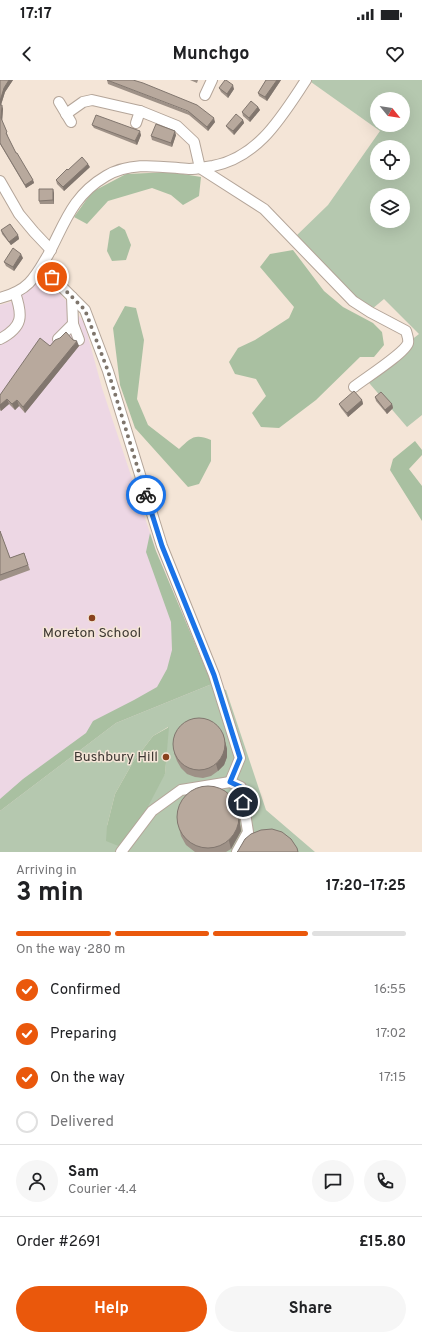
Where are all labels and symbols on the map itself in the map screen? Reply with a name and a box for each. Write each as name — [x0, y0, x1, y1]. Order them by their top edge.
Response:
north arrow — [370, 92, 410, 132]
pin — [35, 260, 69, 294]
courier — [126, 475, 166, 515]
marker: Moreton School — [87, 613, 97, 623]
place label: Moreton School — [43, 625, 141, 642]
place label: Bushbury Hill — [74, 749, 158, 766]
marker: Bushbury Hill — [161, 752, 171, 762]
pin — [226, 785, 260, 819]

